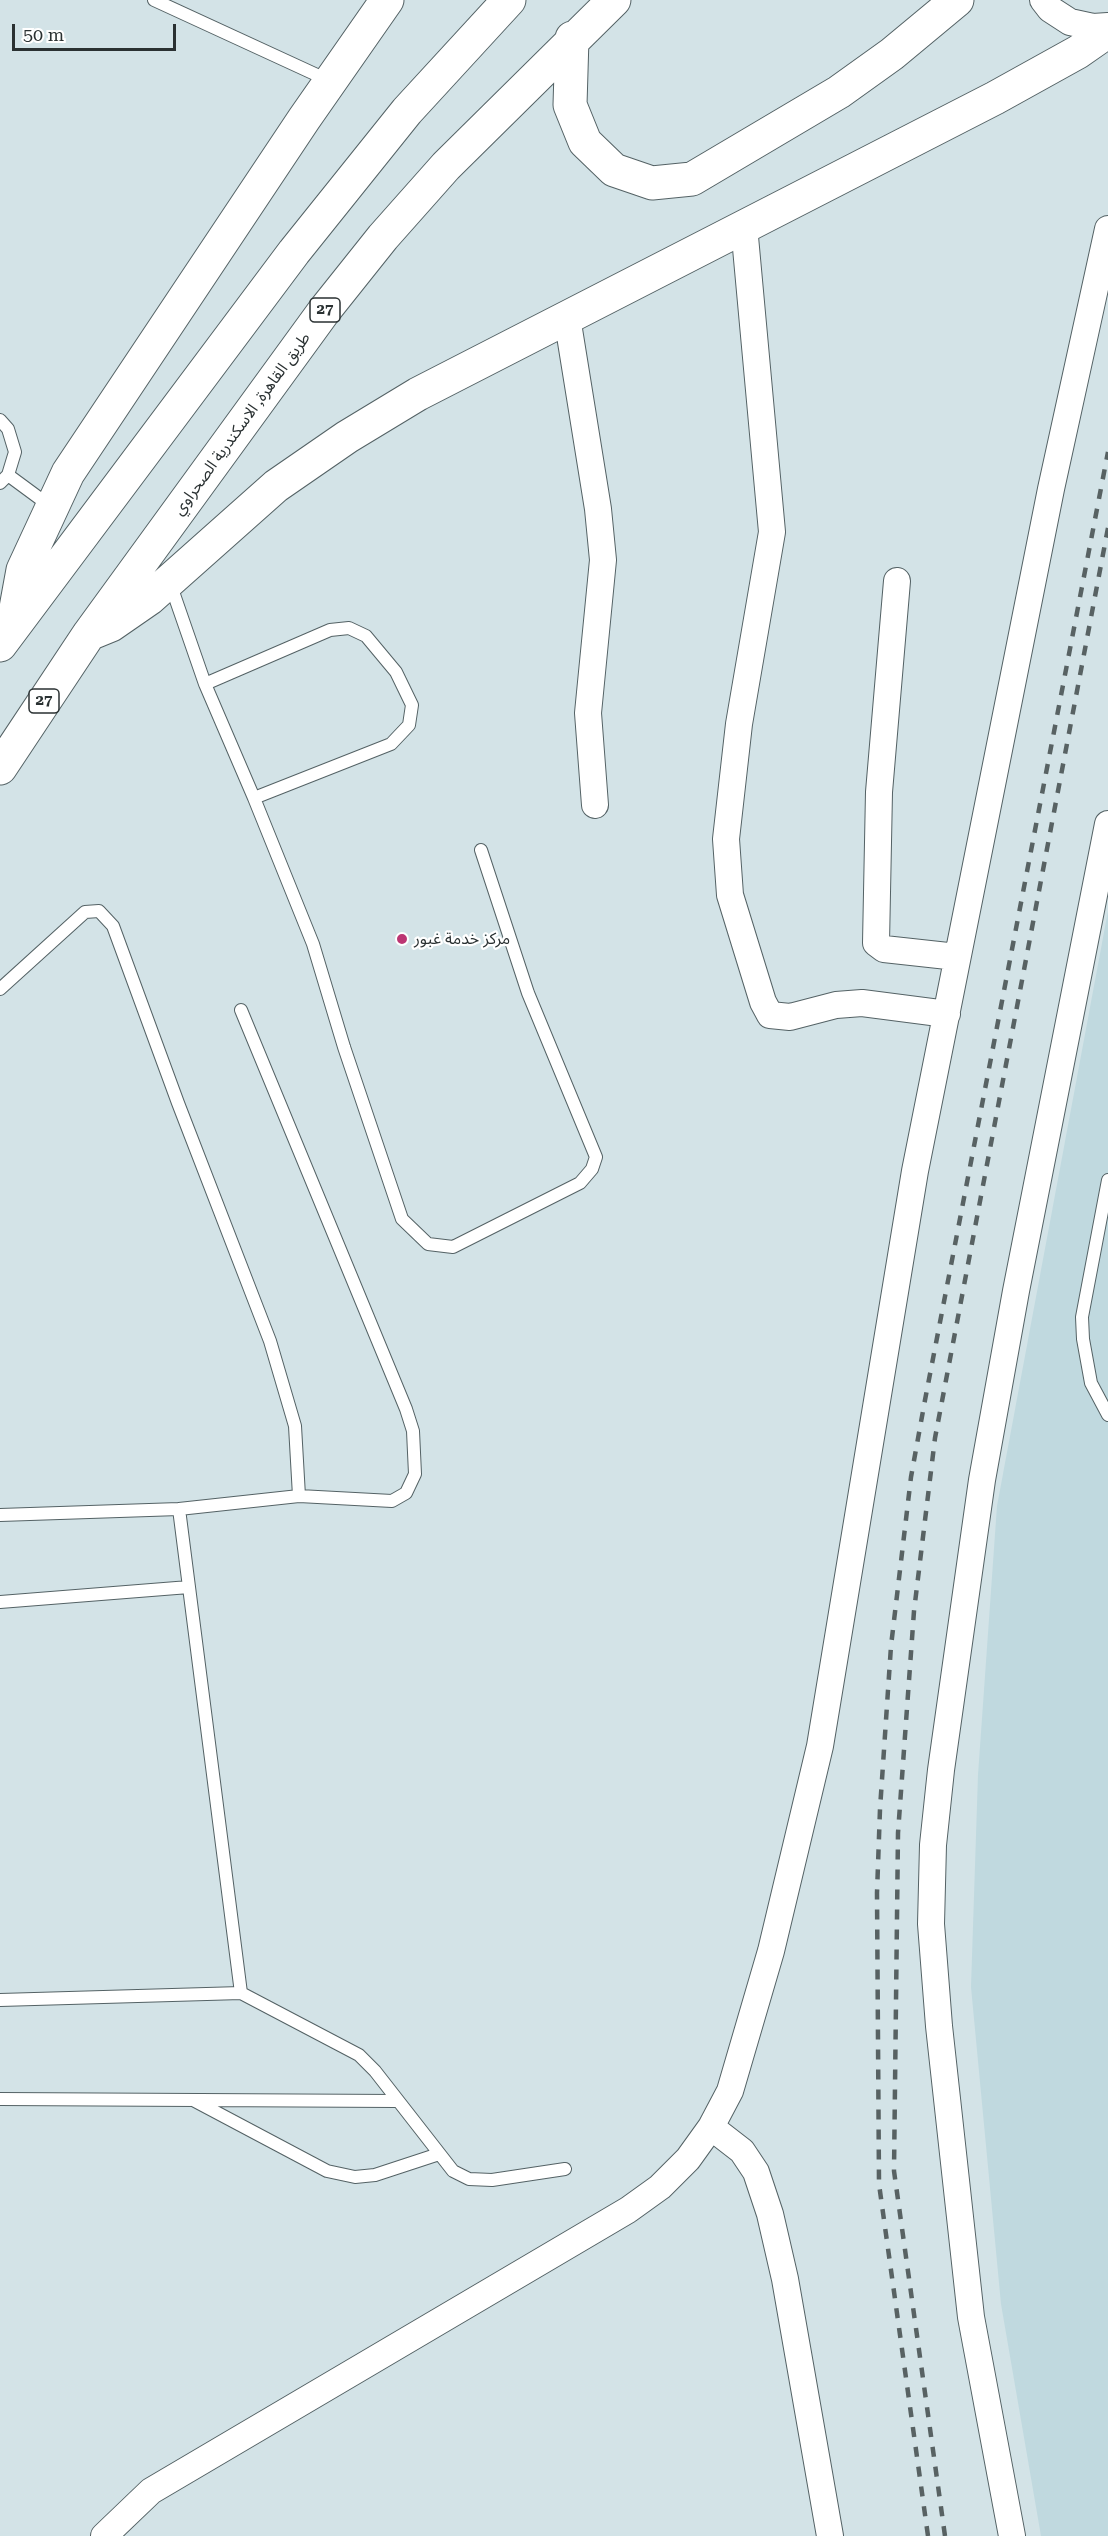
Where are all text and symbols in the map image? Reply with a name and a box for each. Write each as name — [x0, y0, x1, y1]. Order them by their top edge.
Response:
scale bar — [15, 12, 178, 50]
text: 50 m — [23, 24, 64, 45]
road number: 27 — [310, 298, 340, 322]
street label: طريق القاهرة, الاسكندرية الصحراوي — [169, 329, 315, 519]
road number: 27 — [29, 689, 59, 713]
place label: مركز خدمة غبور — [414, 929, 510, 949]
marker: مركز خدمة غبور — [395, 932, 409, 946]

